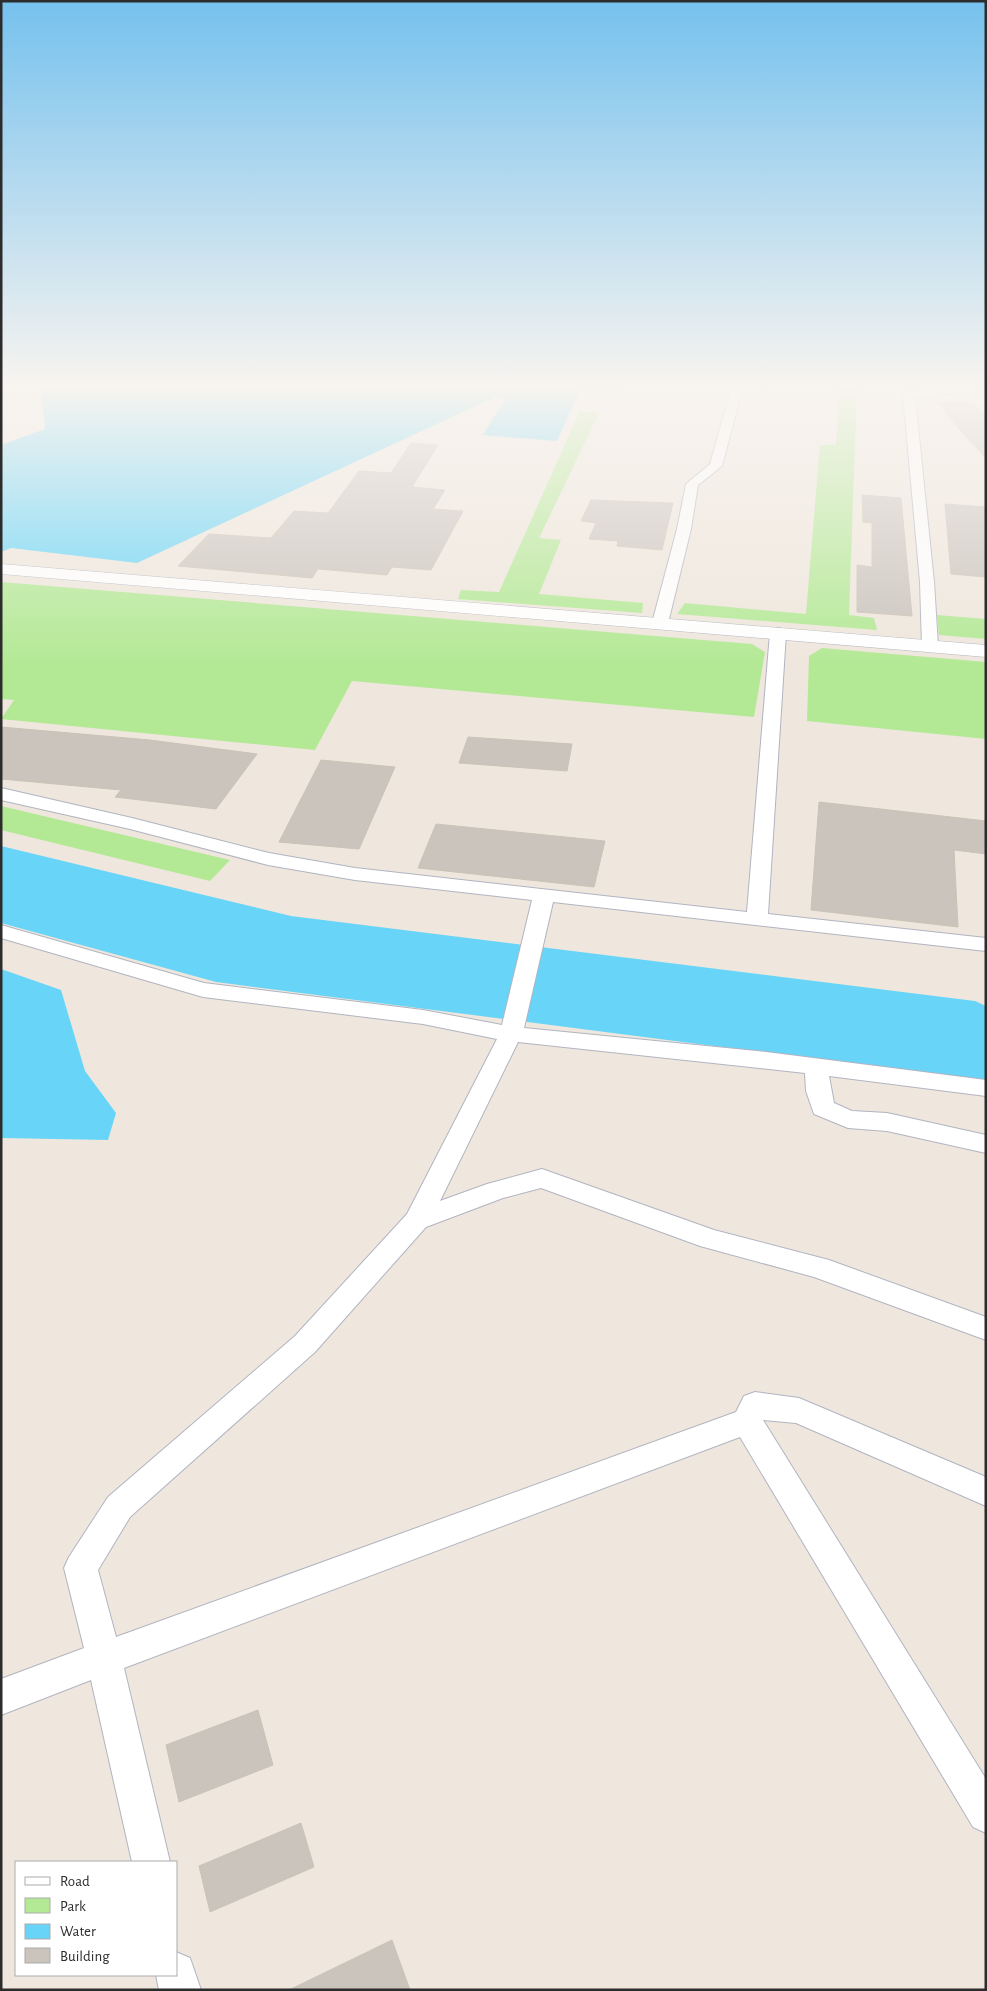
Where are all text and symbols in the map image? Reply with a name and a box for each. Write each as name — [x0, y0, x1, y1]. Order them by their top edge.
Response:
legend — [15, 1861, 178, 1976]
text: Road — [60, 1874, 90, 1889]
text: Park — [60, 1899, 86, 1914]
text: Water — [60, 1924, 96, 1939]
text: Building — [60, 1949, 110, 1964]

